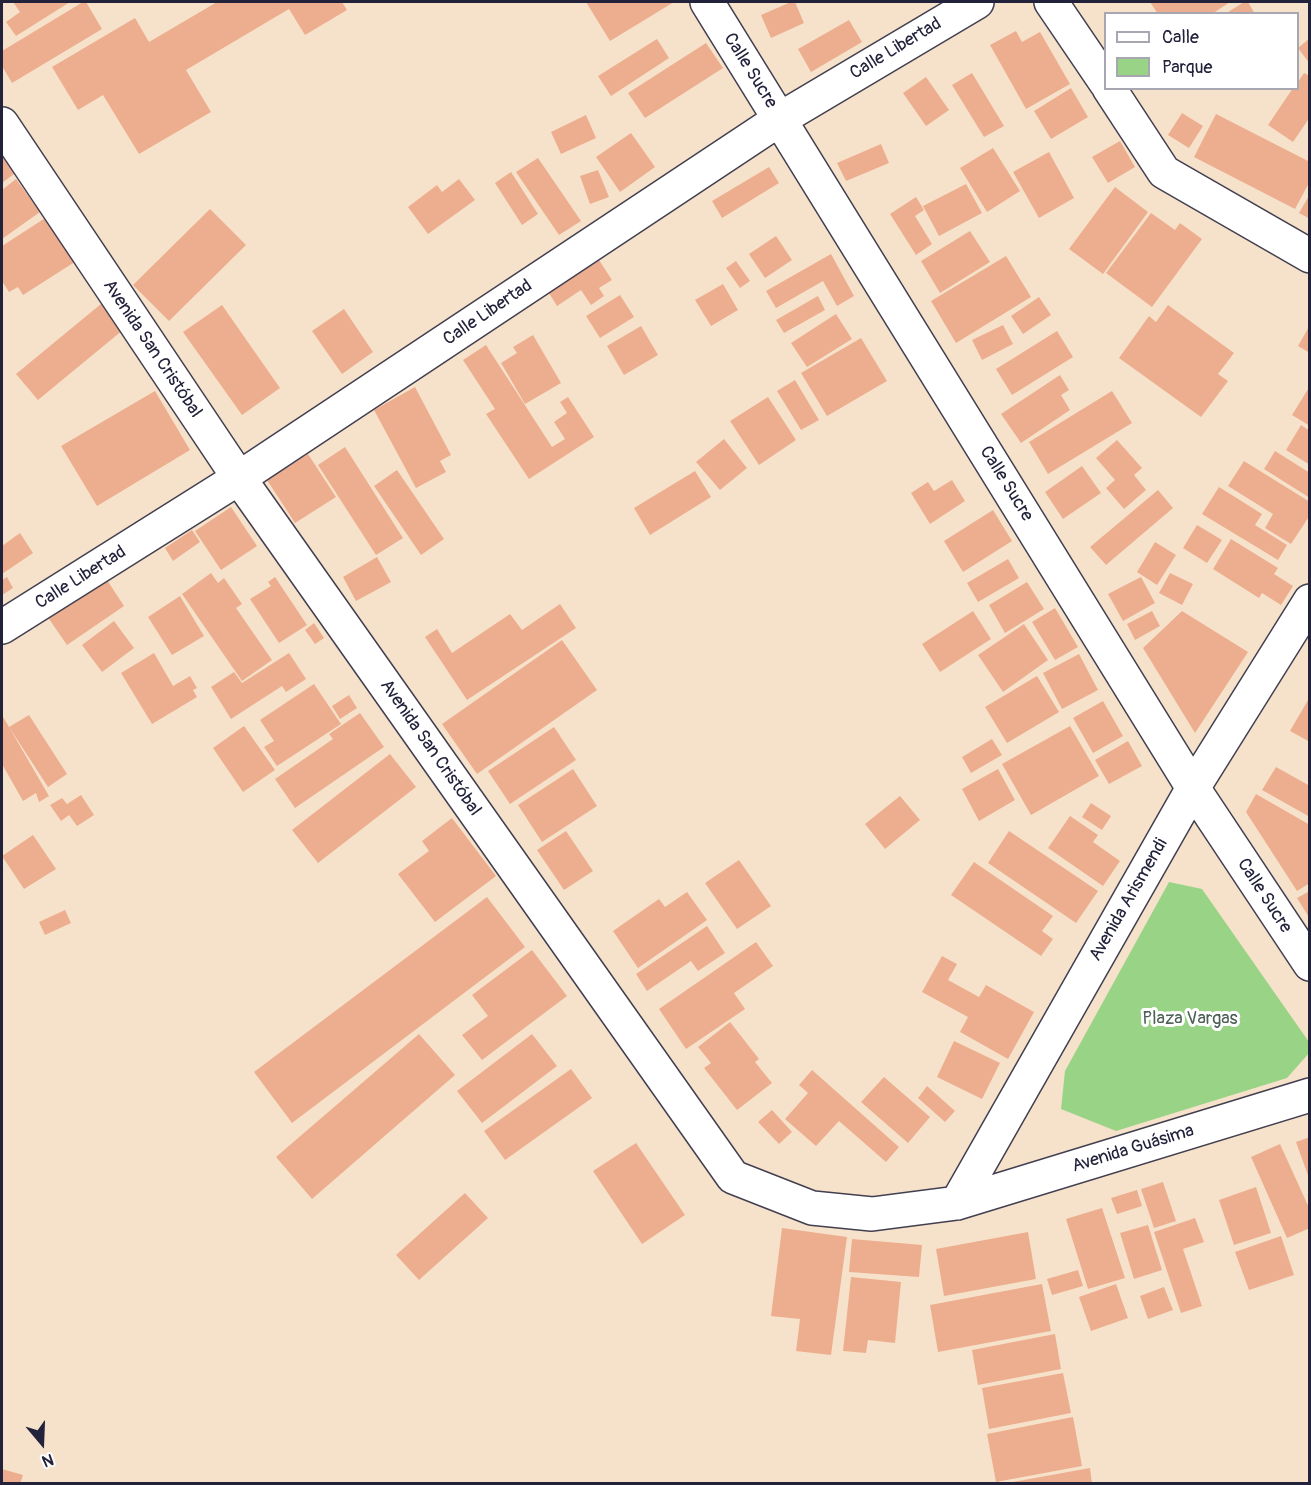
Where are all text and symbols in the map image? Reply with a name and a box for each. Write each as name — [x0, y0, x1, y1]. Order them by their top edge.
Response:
legend — [1104, 12, 1299, 90]
street label: Calle Libertad — [846, 13, 946, 85]
text: Calle — [1162, 26, 1199, 49]
street label: Calle Sucre — [718, 29, 782, 113]
text: Parque — [1162, 56, 1212, 79]
street label: Calle Libertad — [439, 275, 537, 351]
street label: Avenida San Cristóbal — [98, 276, 206, 422]
street label: Calle Sucre — [974, 442, 1038, 526]
street label: Calle Libertad — [32, 542, 130, 614]
street label: Avenida San Cristóbal — [375, 676, 485, 820]
street label: Avenida Arismendi — [1085, 835, 1173, 965]
street label: Calle Sucre — [1232, 855, 1296, 937]
park label: Plaza Vargas — [1142, 1008, 1238, 1030]
street label: Avenida Guásima — [1069, 1120, 1197, 1178]
north arrow — [12, 1413, 72, 1473]
text: N — [39, 1449, 56, 1471]

